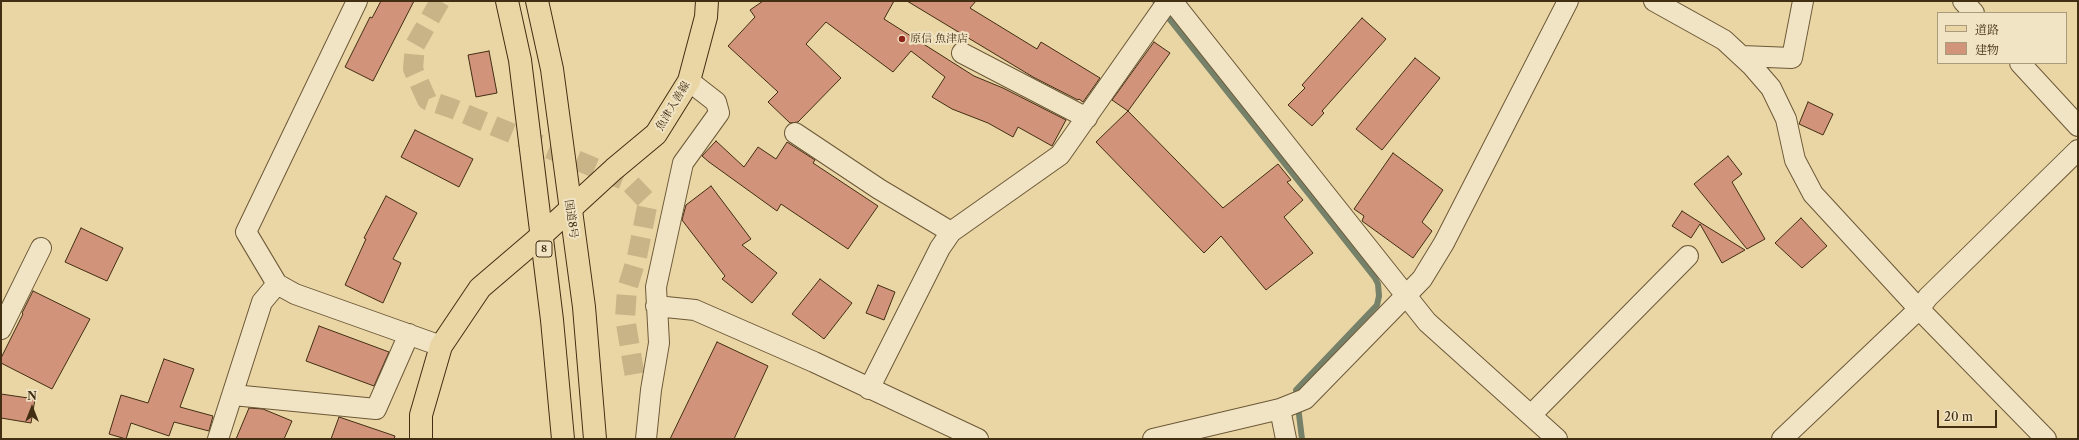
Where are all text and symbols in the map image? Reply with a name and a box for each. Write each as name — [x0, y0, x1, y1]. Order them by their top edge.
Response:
legend — [1937, 12, 2067, 64]
text: 道路 — [1975, 22, 1999, 37]
place label: 原信 魚津店 — [910, 32, 968, 46]
marker: 原信 魚津店 — [897, 34, 907, 44]
text: 建物 — [1975, 42, 1999, 57]
street label: 魚津入善線 — [653, 79, 693, 133]
street label: 国道8号 — [562, 199, 580, 239]
road number: 8 — [536, 241, 552, 257]
north arrow — [12, 388, 52, 428]
text: N — [27, 389, 37, 403]
scale bar — [1939, 402, 1999, 428]
text: 20 m — [1944, 409, 1973, 424]

